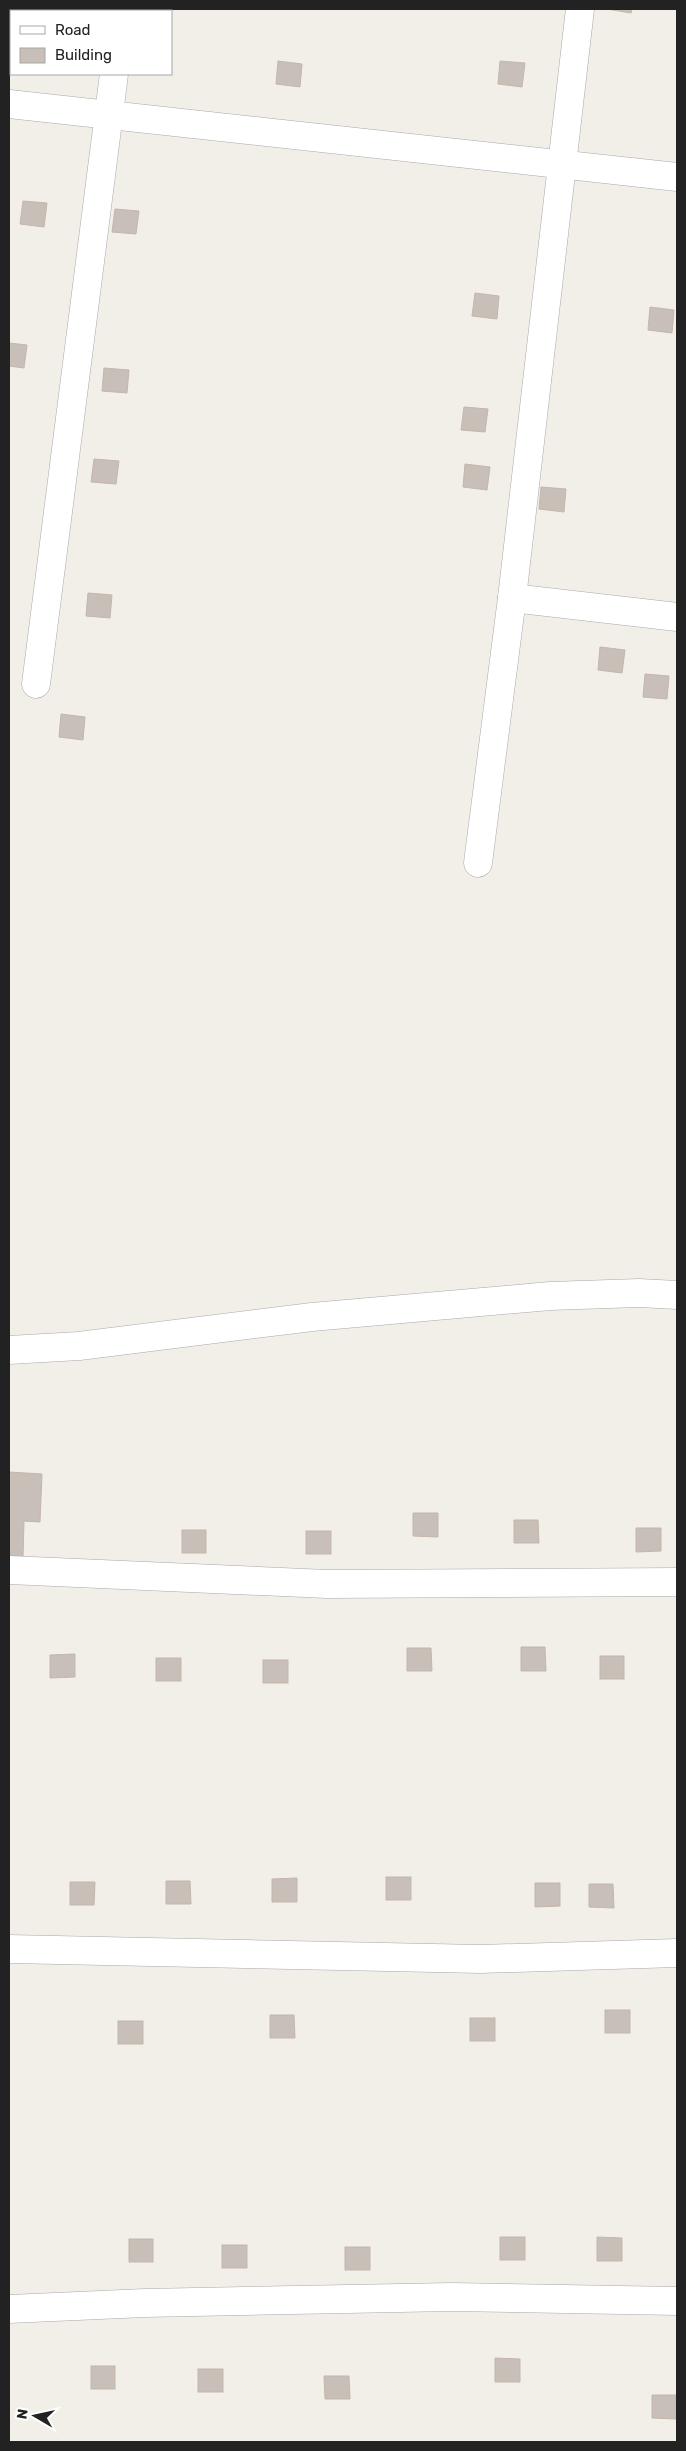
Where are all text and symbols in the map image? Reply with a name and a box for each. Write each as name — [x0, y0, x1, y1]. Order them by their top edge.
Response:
legend — [10, 10, 172, 75]
text: Road — [55, 21, 91, 39]
text: Building — [55, 46, 112, 64]
north arrow — [10, 2391, 60, 2441]
text: N — [13, 2408, 32, 2420]

